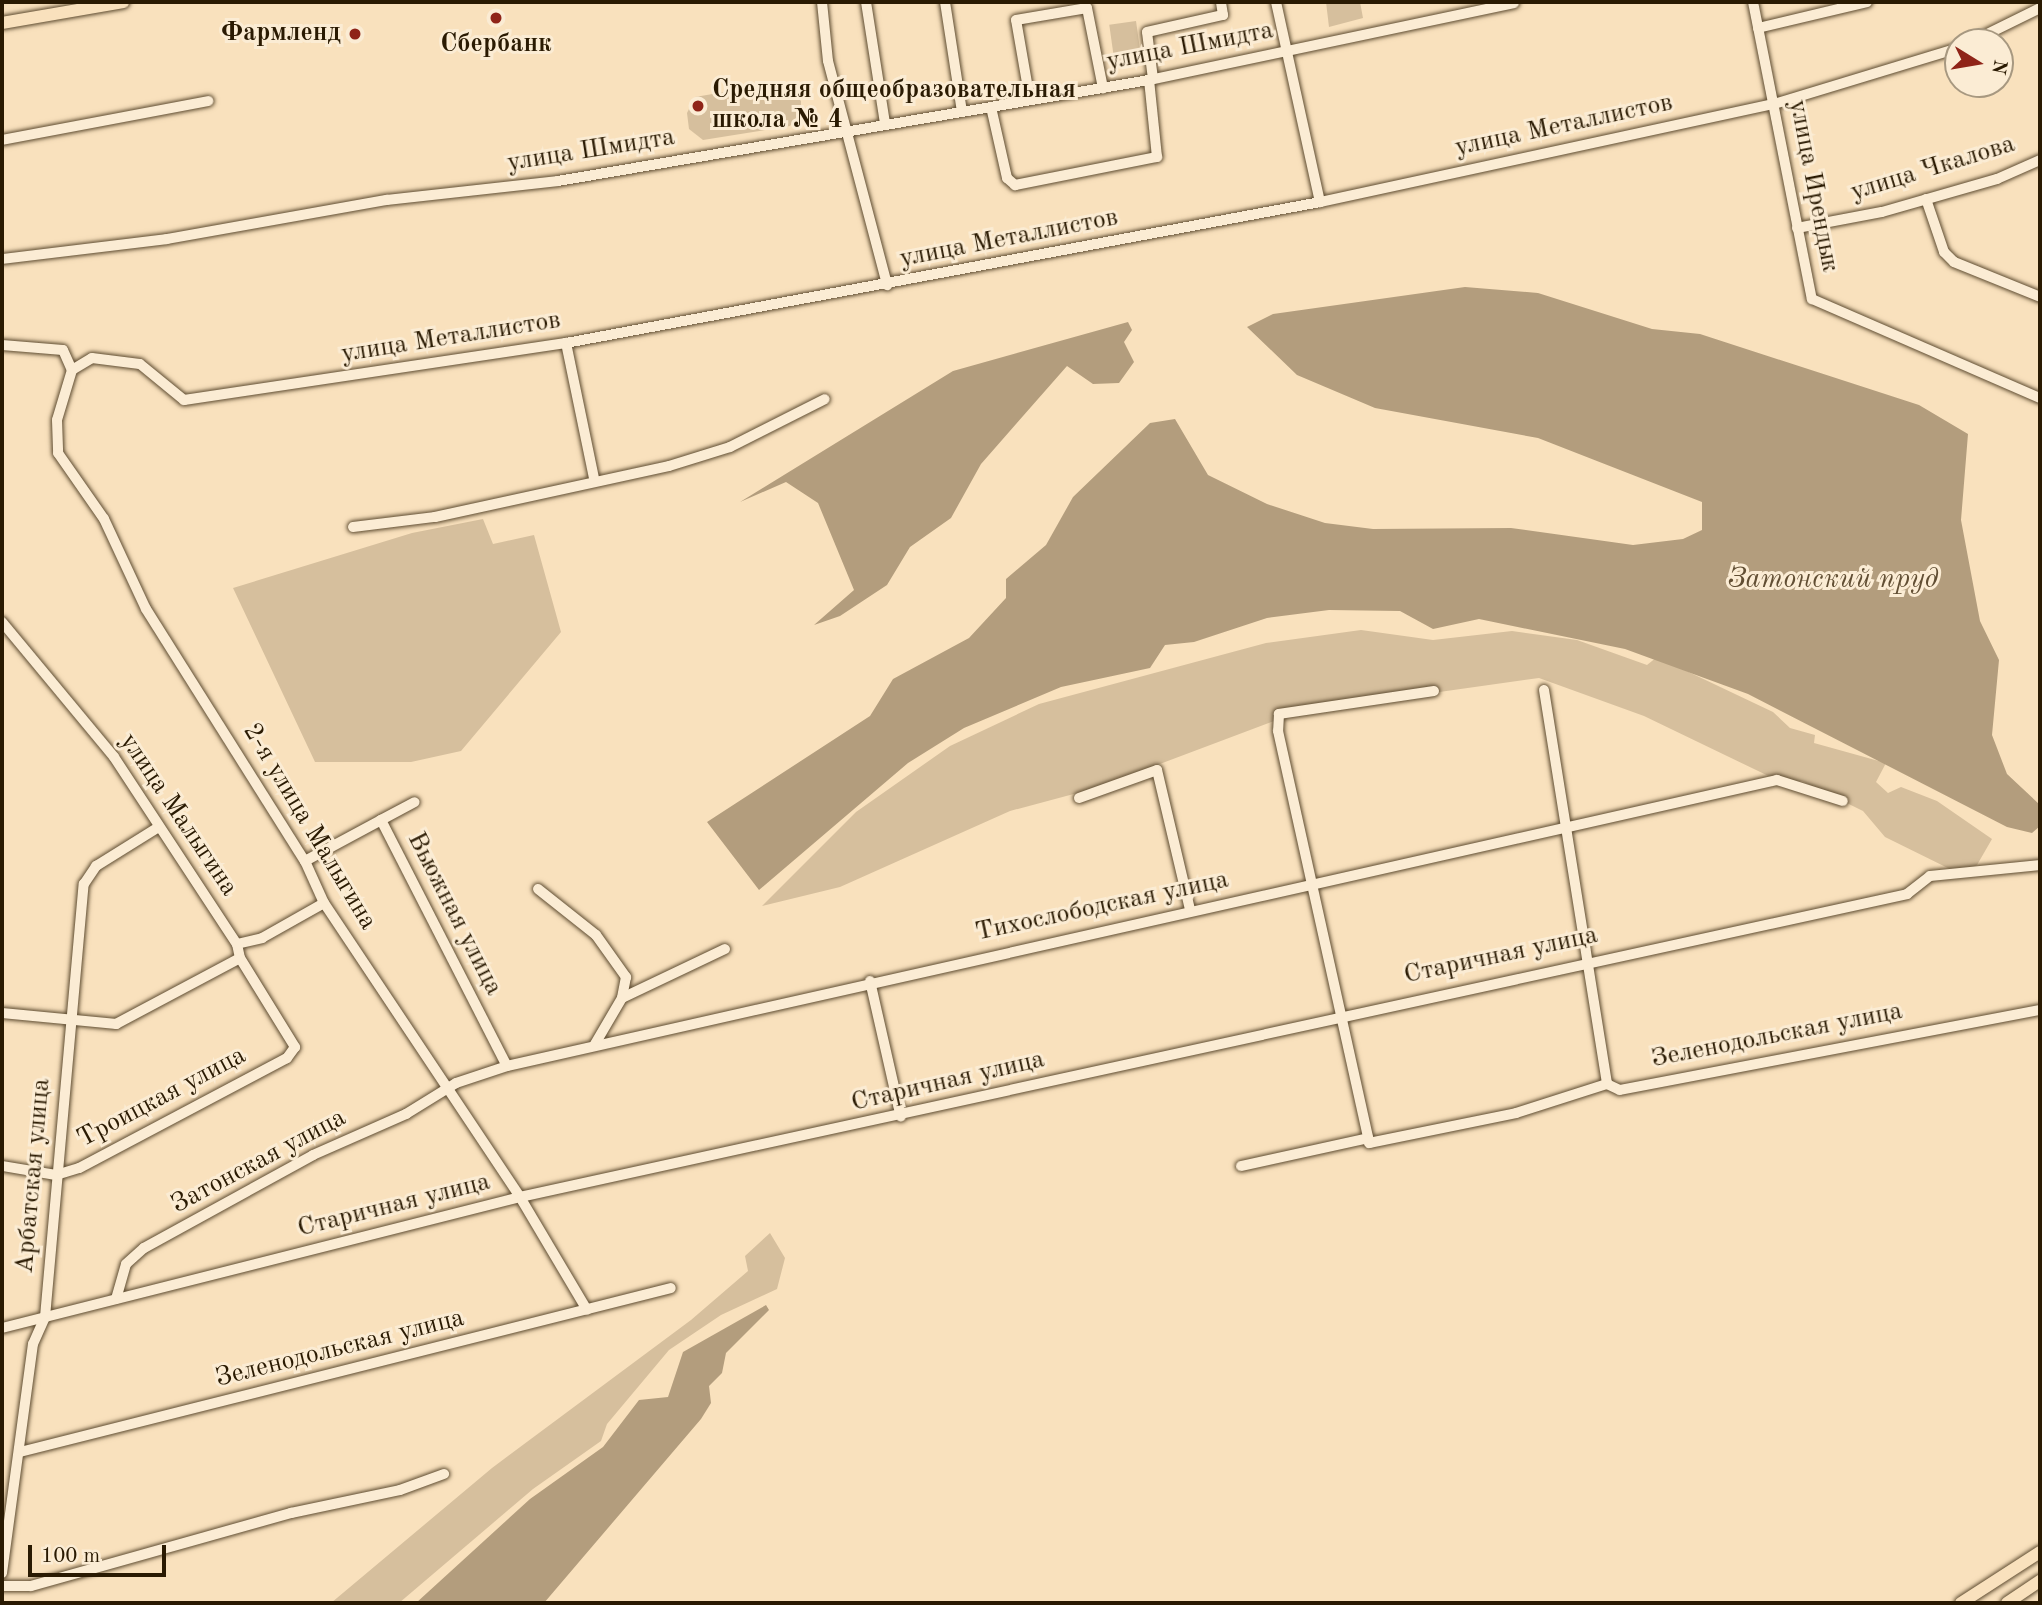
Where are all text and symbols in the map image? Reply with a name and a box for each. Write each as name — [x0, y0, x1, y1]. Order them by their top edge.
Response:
marker: Сбербанк — [488, 10, 504, 26]
street label: улица Шмидта — [1104, 16, 1276, 78]
place label: Фармленд — [221, 18, 341, 50]
marker: Фармленд — [347, 26, 363, 42]
north arrow — [1944, 28, 2014, 98]
place label: Сбербанк — [440, 29, 552, 61]
text: N — [1987, 58, 2009, 76]
place label: Средняя общеобразовательная школа № 4 — [712, 75, 1076, 136]
street label: улица Металлистов — [1452, 88, 1676, 164]
street label: улица Ирендык — [1781, 97, 1845, 275]
marker: Средняя общеобразовательная школа № 4 — [690, 98, 706, 114]
street label: улица Шмидта — [505, 122, 677, 180]
street label: улица Чкалова — [1847, 129, 2019, 209]
street label: улица Металлистов — [897, 203, 1121, 275]
street label: улица Металлистов — [339, 305, 563, 371]
water label: Затонский пруд — [1728, 563, 1938, 597]
street label: 2-я улица Малыгина — [235, 718, 383, 936]
street label: улица Малыгина — [112, 728, 244, 902]
street label: Вьюжная улица — [399, 827, 509, 1001]
street label: Тихослободская улица — [973, 865, 1231, 949]
street label: Старичная улица — [1401, 920, 1601, 992]
street label: Зеленодольская улица — [1649, 996, 1905, 1076]
street label: Троицкая улица — [72, 1040, 252, 1156]
street label: Старичная улица — [848, 1045, 1048, 1119]
street label: Арбатская улица — [10, 1077, 58, 1275]
street label: Затонская улица — [166, 1103, 352, 1221]
street label: Старичная улица — [294, 1167, 494, 1245]
street label: Зеленодольская улица — [212, 1303, 468, 1395]
scale bar — [32, 1532, 170, 1576]
text: 100 m — [41, 1546, 100, 1567]

